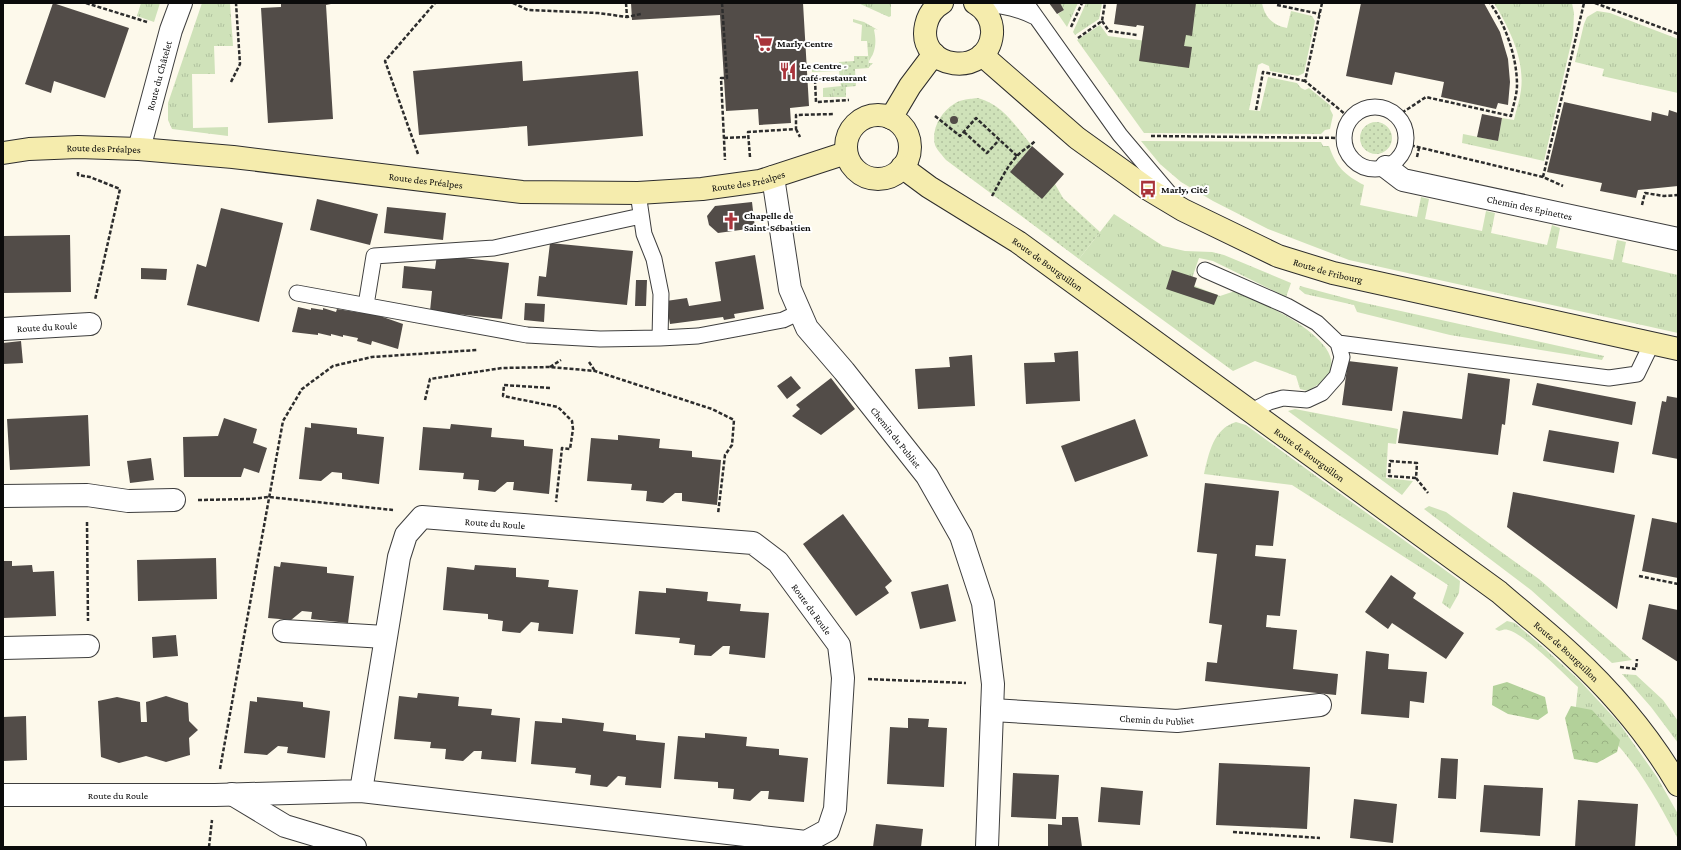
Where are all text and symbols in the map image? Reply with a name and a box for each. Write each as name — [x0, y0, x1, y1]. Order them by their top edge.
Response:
supermarket icon: Marly Centre — [754, 33, 774, 53]
place label: Marly Centre — [777, 38, 833, 49]
street label: Route du Châtelet — [145, 39, 174, 112]
place label: Le Centre - café-restaurant — [801, 60, 867, 83]
restaurant icon: Le Centre - café-restaurant — [778, 61, 798, 81]
street label: Route des Préalpes — [66, 142, 141, 155]
street label: Route des Préalpes — [711, 168, 786, 194]
street label: Route des Préalpes — [388, 171, 463, 191]
bus stop icon: Marly, Cité — [1138, 179, 1158, 199]
place label: Marly, Cité — [1161, 184, 1208, 195]
street label: Chemin des Epinettes — [1486, 193, 1573, 222]
place label: Chapelle de Saint-Sébastien — [744, 210, 811, 233]
church icon: Chapelle de Saint-Sébastien — [721, 211, 741, 231]
street label: Route de Bourguillon — [1010, 235, 1085, 294]
street label: Route de Fribourg — [1292, 256, 1364, 285]
street label: Route du Roule — [16, 320, 78, 334]
street label: Chemin du Publiet — [869, 405, 924, 471]
street label: Route de Bourguillon — [1272, 425, 1347, 484]
street label: Route du Roule — [464, 516, 526, 531]
street label: Route du Roule — [789, 582, 834, 637]
street label: Route de Bourguillon — [1532, 619, 1601, 685]
street label: Chemin du Publiet — [1119, 713, 1195, 727]
street label: Route du Roule — [88, 790, 149, 801]

